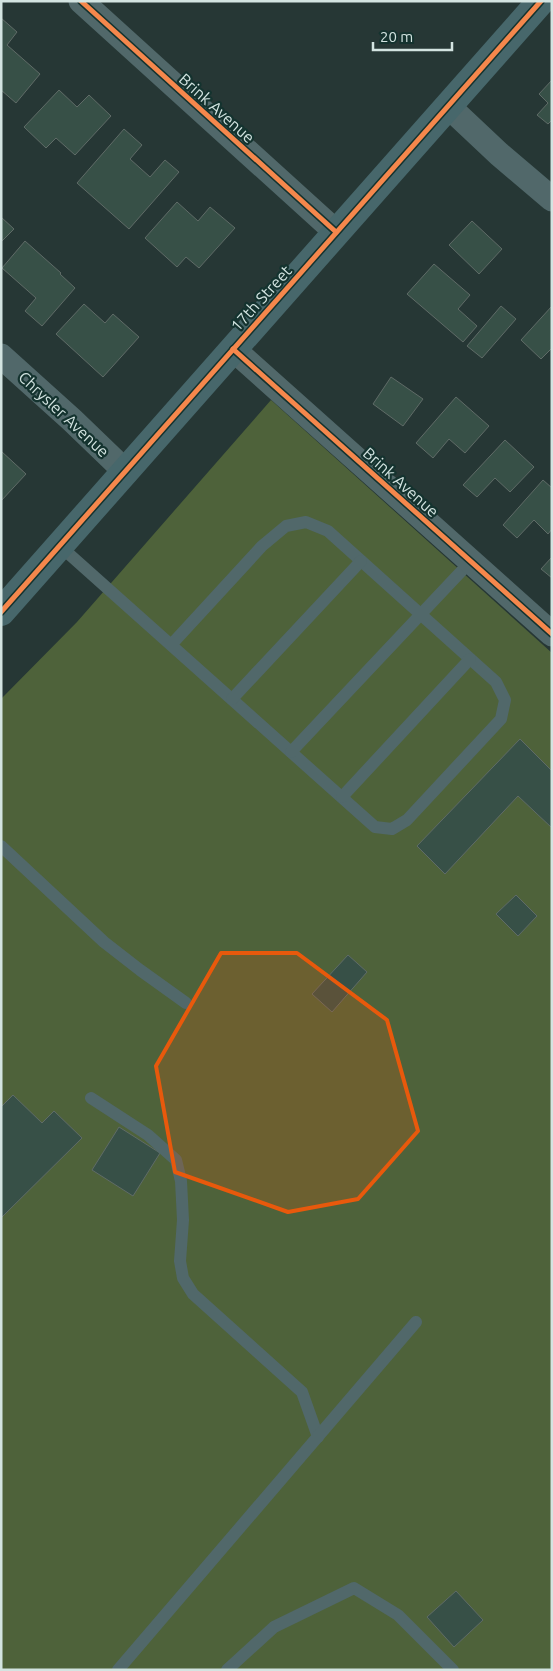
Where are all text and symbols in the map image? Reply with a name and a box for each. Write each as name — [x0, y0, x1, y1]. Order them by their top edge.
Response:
scale bar — [373, 20, 452, 52]
text: 20 m — [380, 28, 413, 45]
street label: Brink Avenue — [176, 70, 258, 146]
street label: 17th Street — [227, 261, 296, 334]
street label: Chrysler Avenue — [15, 368, 113, 460]
street label: Brink Avenue — [360, 444, 442, 520]

